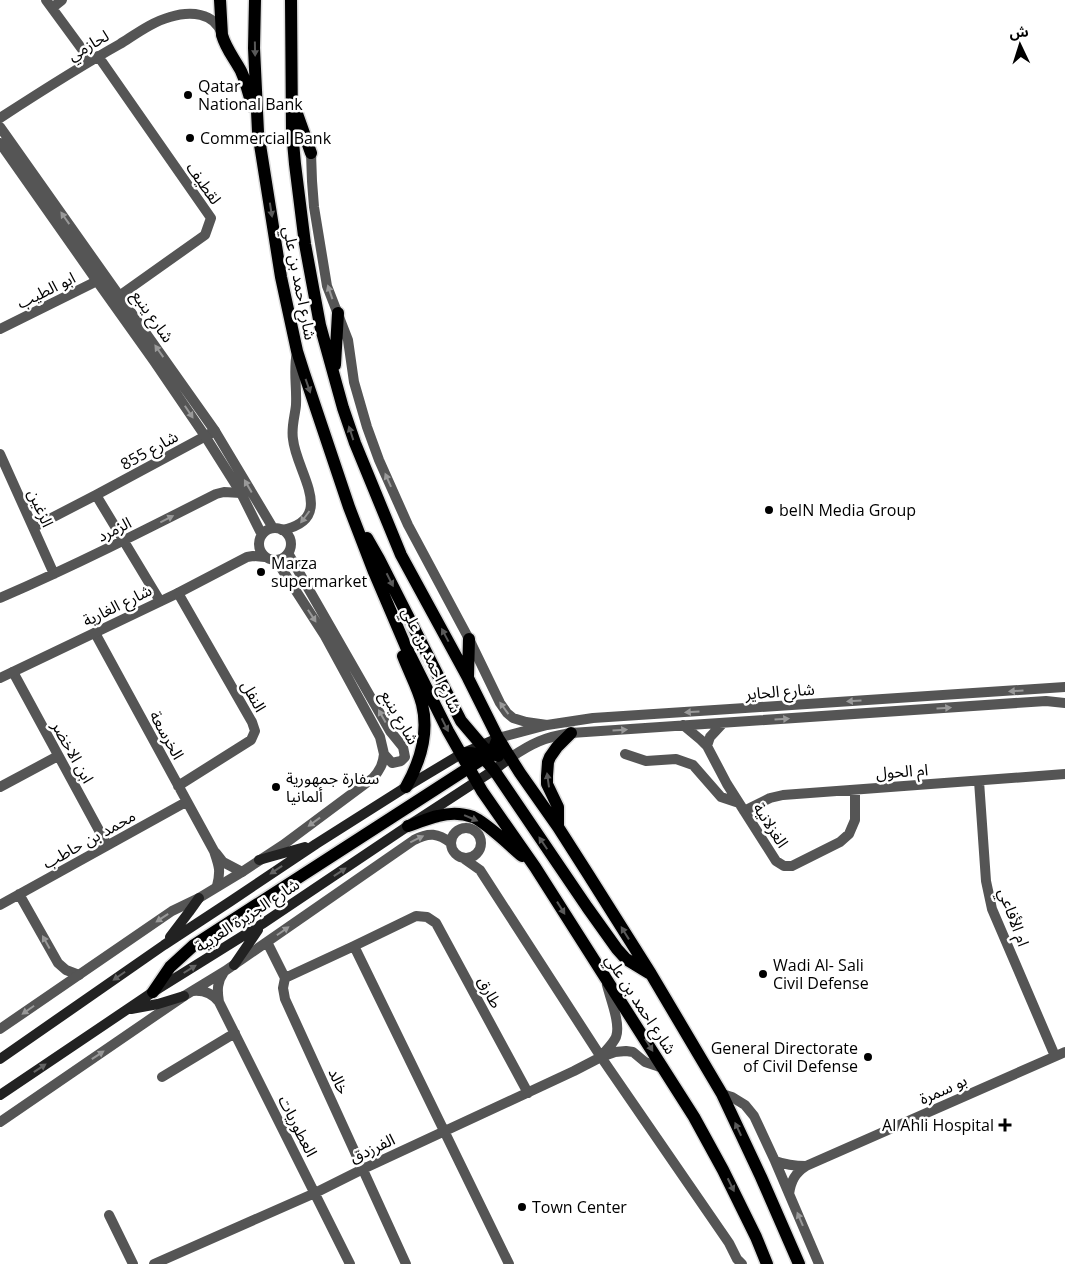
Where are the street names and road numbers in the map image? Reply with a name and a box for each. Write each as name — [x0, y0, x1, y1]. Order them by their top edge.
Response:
street label: لحازمي — [63, 24, 114, 67]
street label: لقطيف — [182, 157, 226, 209]
street label: شارع احمد بن علي — [276, 224, 322, 342]
street label: ابو الطيب — [13, 266, 79, 314]
street label: شارع ينبع — [125, 285, 179, 348]
street label: شارع 855 — [116, 425, 183, 477]
street label: الزغين — [23, 485, 59, 531]
street label: الزمرد — [93, 511, 135, 547]
street label: شارع الغارية — [79, 579, 156, 633]
street label: شارع احمد بن علي — [395, 603, 467, 717]
street label: النفل — [236, 676, 272, 716]
street label: شارع الحاير — [744, 678, 815, 706]
street label: شارع ينبع — [374, 686, 424, 749]
street label: الخرسعة — [145, 707, 189, 763]
street label: ابن الاخضر — [46, 716, 99, 787]
street label: ام الحول — [875, 758, 929, 786]
street label: الغزلانية — [748, 798, 794, 852]
street label: محمد بن حاطب — [39, 804, 139, 874]
street label: شارع الجزيرة العربية — [190, 873, 305, 959]
street label: ام الأفاعي — [991, 885, 1035, 950]
street label: شارع احمد بن علي — [599, 950, 682, 1059]
street label: طارق — [472, 972, 508, 1012]
street label: خالد — [323, 1064, 355, 1098]
street label: بو سمرة — [916, 1069, 970, 1109]
street label: العطوريات — [273, 1092, 323, 1160]
street label: الفرزدق — [346, 1128, 398, 1168]

